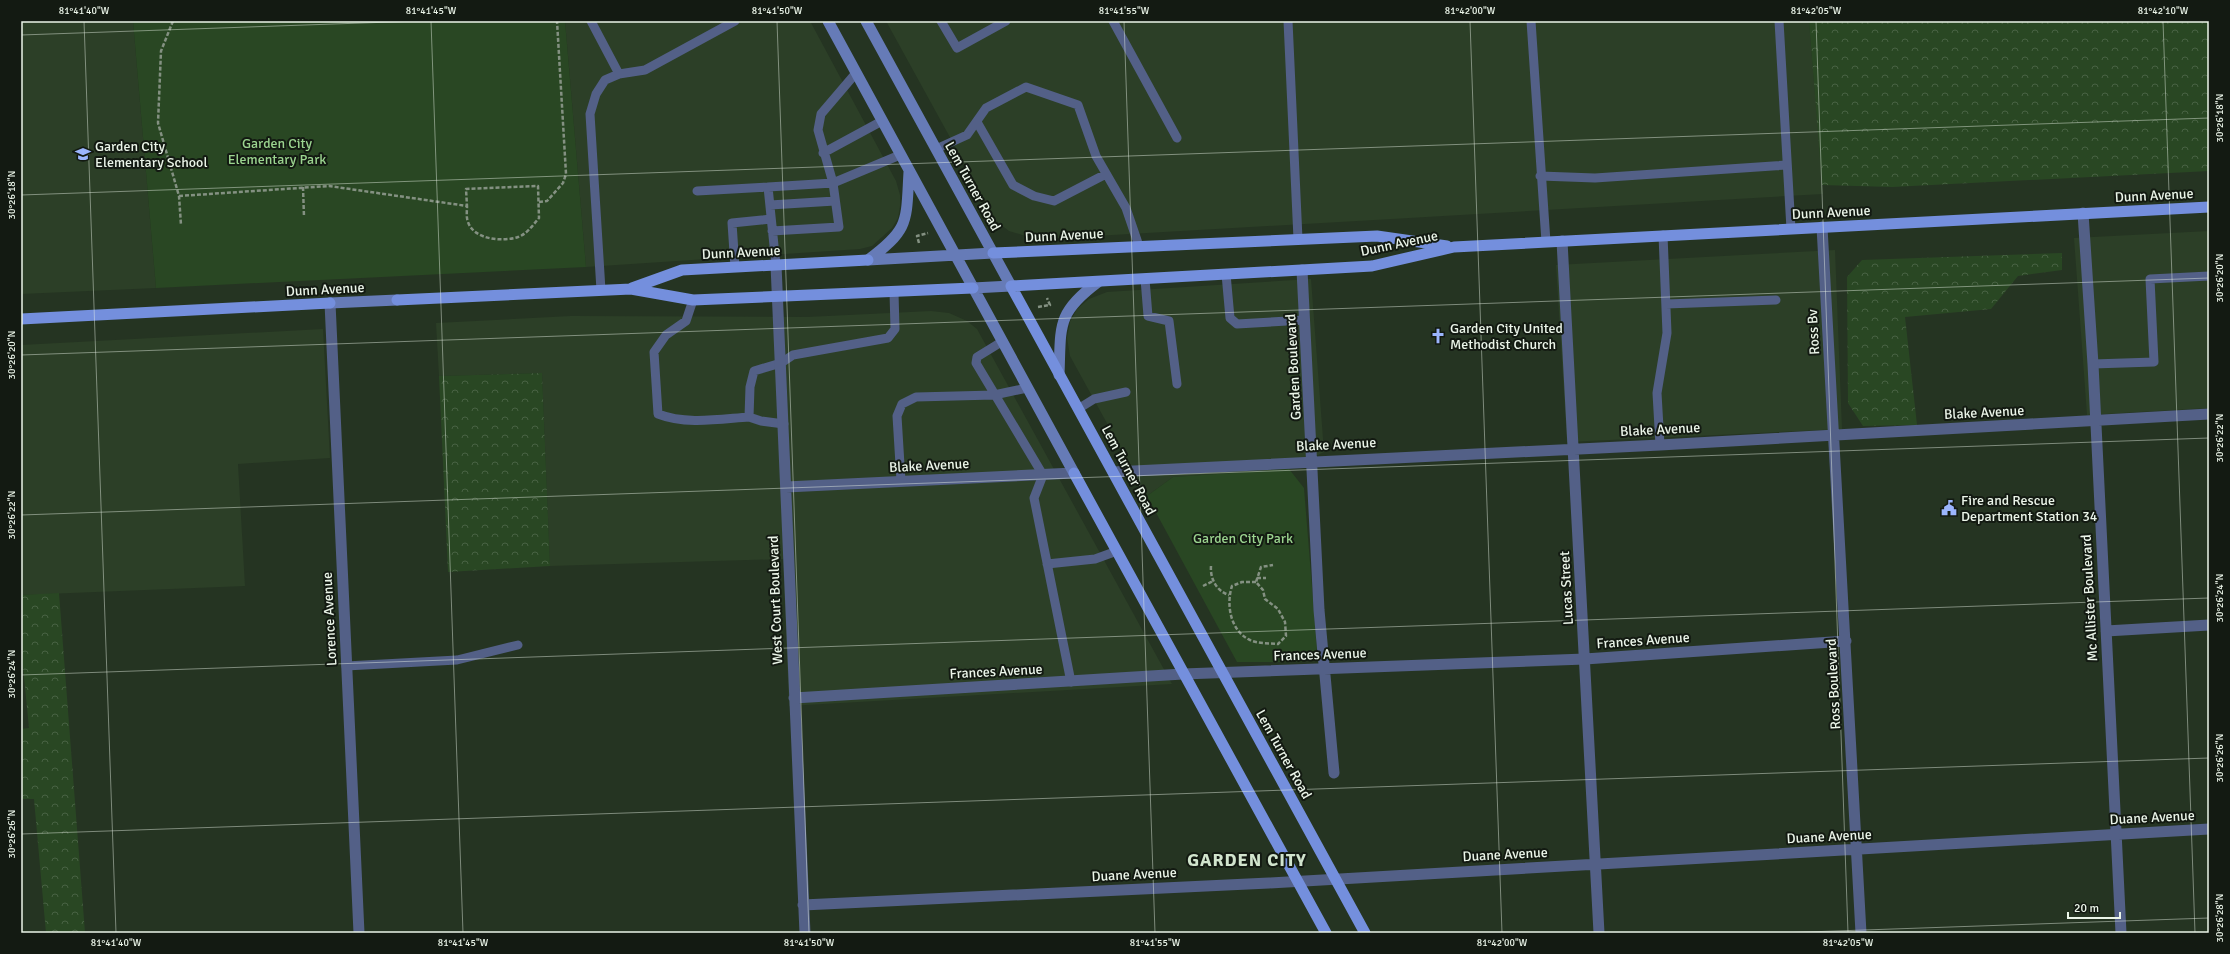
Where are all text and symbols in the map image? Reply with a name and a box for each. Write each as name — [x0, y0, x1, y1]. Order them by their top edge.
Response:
text: 81°41'40"W — [59, 5, 110, 17]
text: 81°41'45"W — [406, 5, 457, 17]
text: 81°41'50"W — [752, 5, 803, 17]
text: 81°41'55"W — [1099, 5, 1150, 17]
text: 81°42'00"W — [1445, 5, 1496, 17]
text: 81°42'05"W — [1791, 5, 1842, 17]
text: 81°42'10"W — [2138, 5, 2189, 17]
text: 30°26'18"N — [2214, 94, 2226, 142]
park label: Garden City Elementary Park — [228, 135, 326, 168]
place label: Garden City Elementary School — [95, 138, 208, 171]
street label: Lem Turner Road — [941, 139, 1004, 234]
school or university icon: Garden City Elementary School — [74, 145, 92, 163]
text: 30°26'18"N — [6, 171, 18, 219]
street label: Dunn Avenue — [2114, 185, 2194, 206]
street label: Dunn Avenue — [1791, 202, 1871, 223]
street label: Dunn Avenue — [1024, 225, 1104, 246]
street label: Dunn Avenue — [1359, 227, 1439, 260]
street label: Dunn Avenue — [701, 242, 781, 263]
text: 30°26'20"N — [2214, 254, 2226, 302]
street label: Dunn Avenue — [285, 279, 365, 300]
street label: Ross Bv — [1804, 308, 1823, 355]
street label: Garden Boulevard — [1282, 313, 1305, 421]
place label: Garden City United Methodist Church — [1450, 320, 1563, 353]
church icon: Garden City United Methodist Church — [1429, 327, 1447, 345]
text: 30°26'20"N — [6, 331, 18, 379]
street label: Blake Avenue — [1943, 402, 2025, 423]
text: 30°26'22"N — [2214, 414, 2226, 462]
street label: Blake Avenue — [1619, 419, 1701, 440]
street label: Lem Turner Road — [1098, 422, 1159, 518]
street label: Blake Avenue — [1295, 434, 1377, 455]
street label: Blake Avenue — [888, 455, 970, 476]
text: 30°26'22"N — [6, 491, 18, 539]
place label: Fire and Rescue Department Station 34 — [1961, 492, 2098, 525]
public building icon: Fire and Rescue Department Station 34 — [1940, 499, 1958, 517]
park label: Garden City Park — [1193, 530, 1293, 547]
street label: Mc Allister Boulevard — [2078, 534, 2101, 662]
street label: West Court Boulevard — [765, 535, 786, 665]
street label: Lucas Street — [1556, 551, 1577, 625]
street label: Lorence Avenue — [319, 572, 340, 666]
text: 30°26'24"N — [2214, 574, 2226, 622]
street label: Frances Avenue — [1596, 629, 1690, 652]
street label: Ross Boulevard — [1823, 638, 1844, 730]
street label: Frances Avenue — [1273, 644, 1367, 665]
text: 30°26'24"N — [6, 650, 18, 698]
street label: Frances Avenue — [949, 661, 1043, 682]
street label: Lem Turner Road — [1252, 707, 1315, 802]
text: 30°26'26"N — [2214, 734, 2226, 782]
street label: Duane Avenue — [2109, 807, 2195, 828]
text: 30°26'26"N — [6, 810, 18, 858]
street label: Duane Avenue — [1786, 826, 1872, 847]
street label: Duane Avenue — [1462, 844, 1548, 865]
district label: GARDEN CITY — [1187, 849, 1307, 871]
street label: Duane Avenue — [1091, 864, 1177, 885]
scale bar — [2068, 894, 2120, 920]
text: 30°26'28"N — [2214, 894, 2226, 942]
text: 20 m — [2074, 901, 2099, 916]
text: 81°41'40"W — [91, 937, 142, 949]
text: 81°41'45"W — [438, 937, 489, 949]
text: 81°41'50"W — [784, 937, 835, 949]
text: 81°41'55"W — [1130, 937, 1181, 949]
text: 81°42'00"W — [1477, 937, 1528, 949]
text: 81°42'05"W — [1823, 937, 1874, 949]

